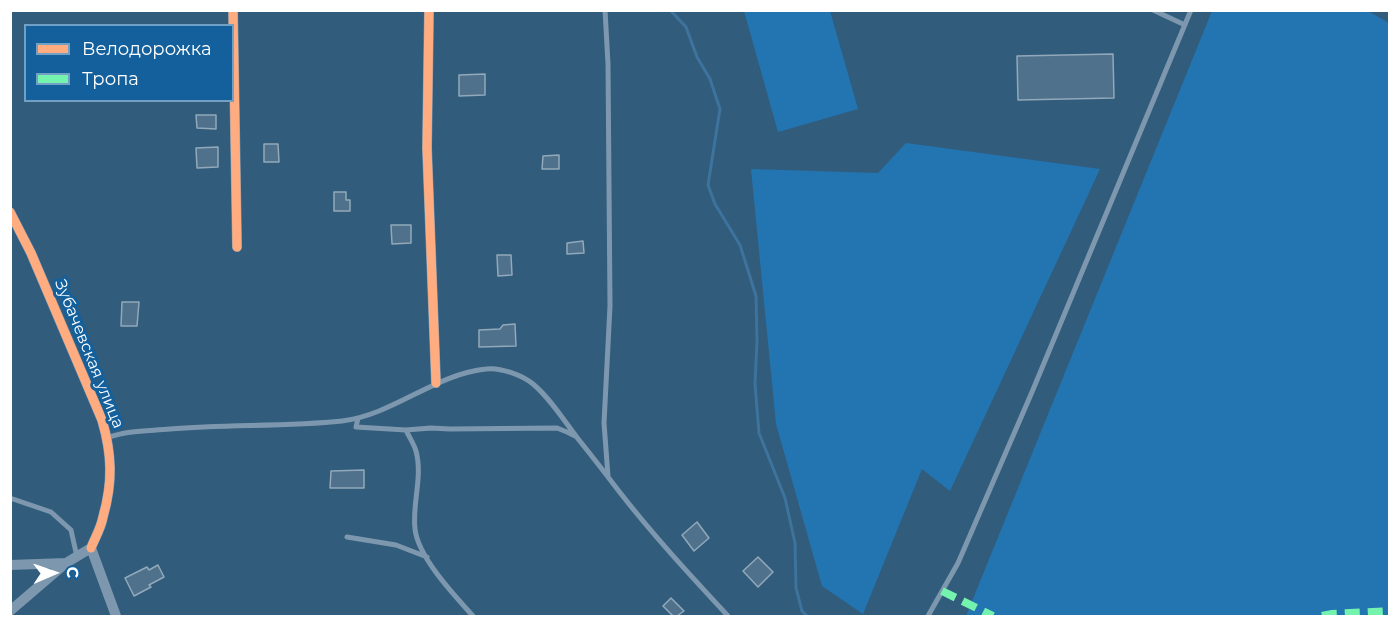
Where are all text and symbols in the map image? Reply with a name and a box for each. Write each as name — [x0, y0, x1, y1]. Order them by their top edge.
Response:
legend — [24, 24, 234, 102]
text: Велодорожка — [82, 38, 211, 60]
text: Тропа — [82, 68, 139, 90]
street label: Зубачевская улица — [50, 277, 128, 431]
north arrow — [24, 543, 84, 603]
text: С — [63, 566, 82, 578]

